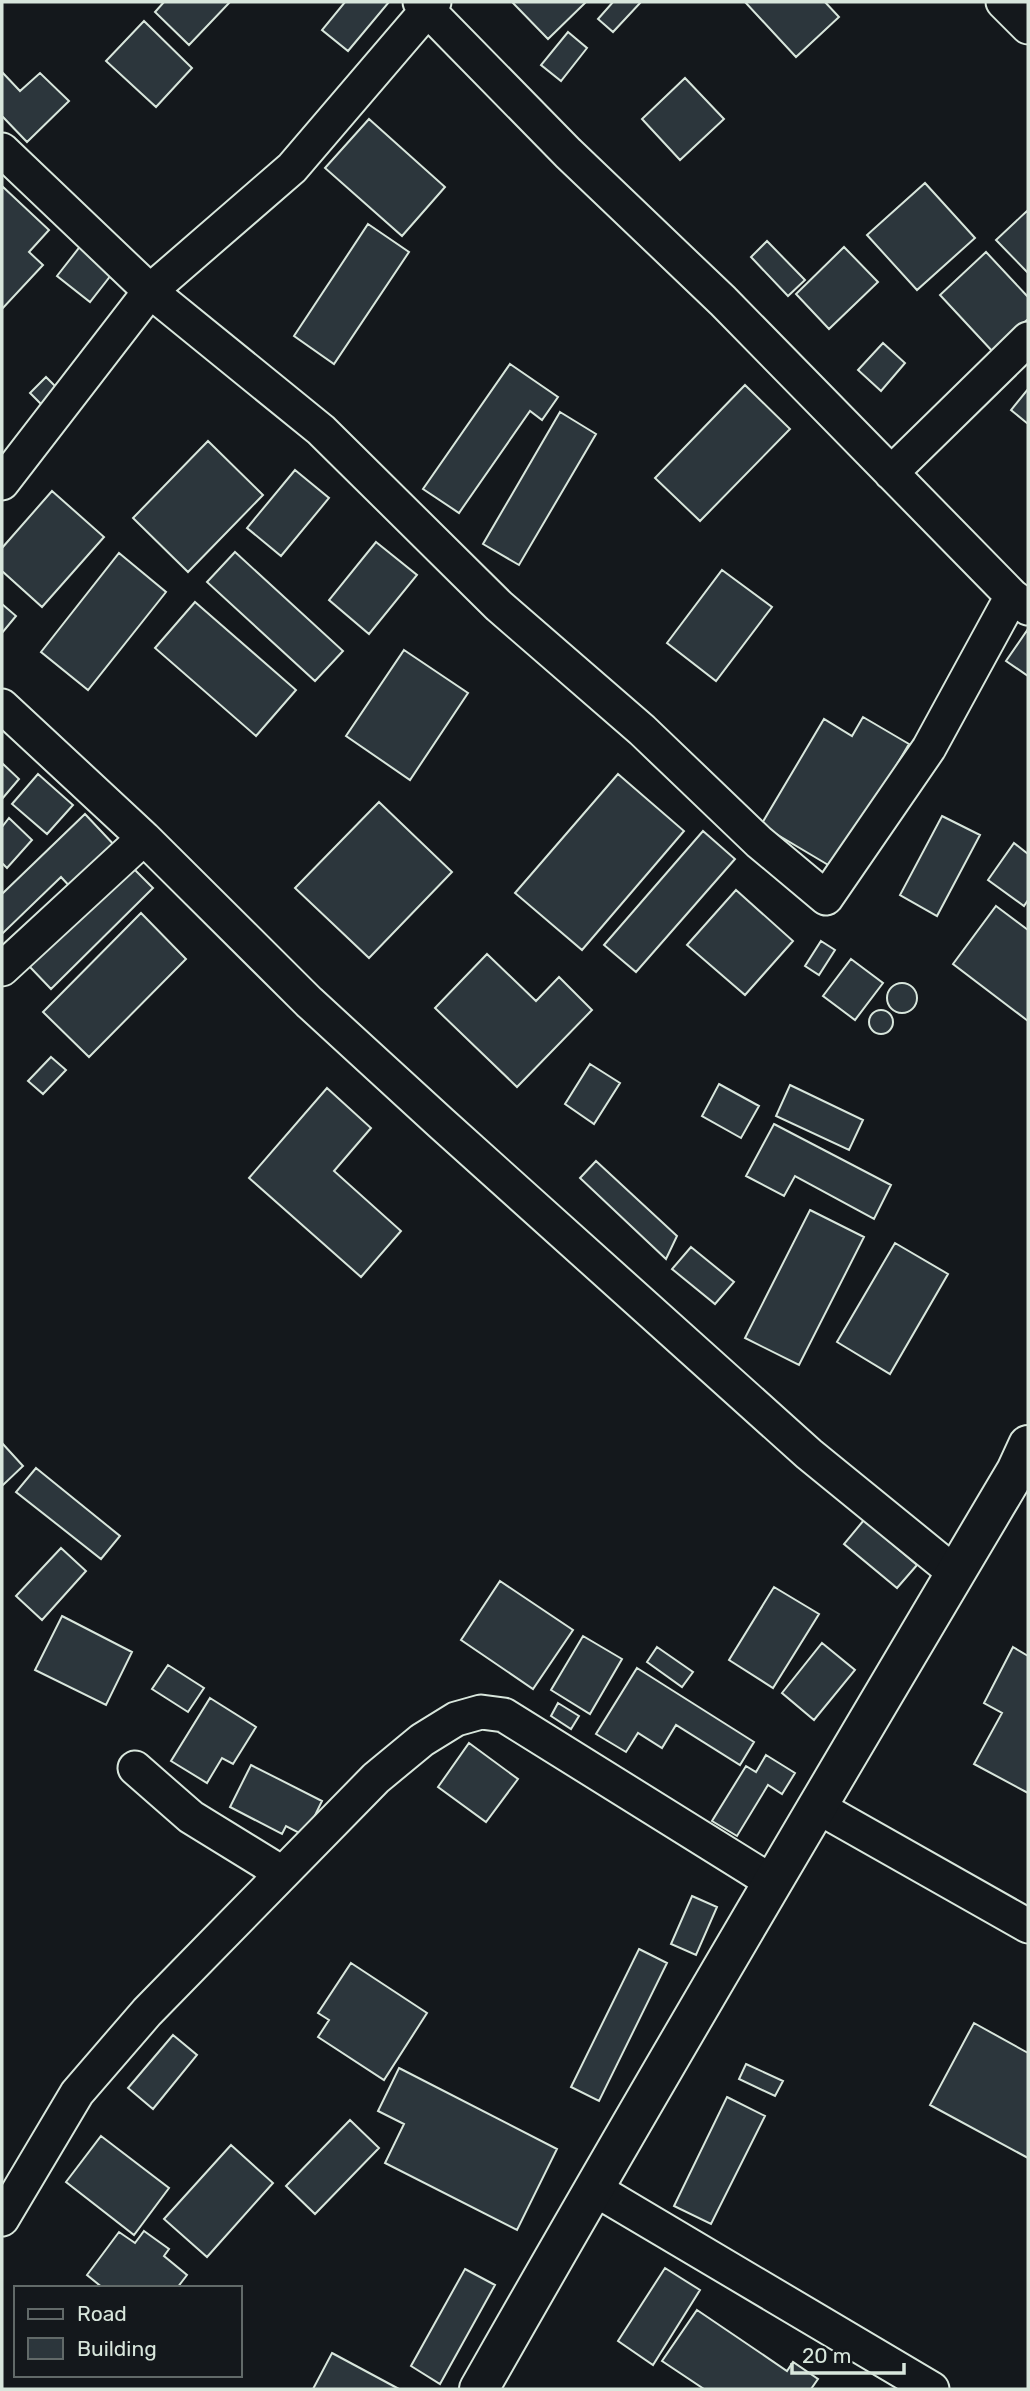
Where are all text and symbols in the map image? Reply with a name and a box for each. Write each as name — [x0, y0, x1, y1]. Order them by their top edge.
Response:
legend — [14, 2286, 242, 2377]
text: Road — [77, 2301, 127, 2326]
scale bar — [792, 2332, 904, 2376]
text: Building — [77, 2336, 157, 2361]
text: 20 m — [802, 2343, 851, 2368]

